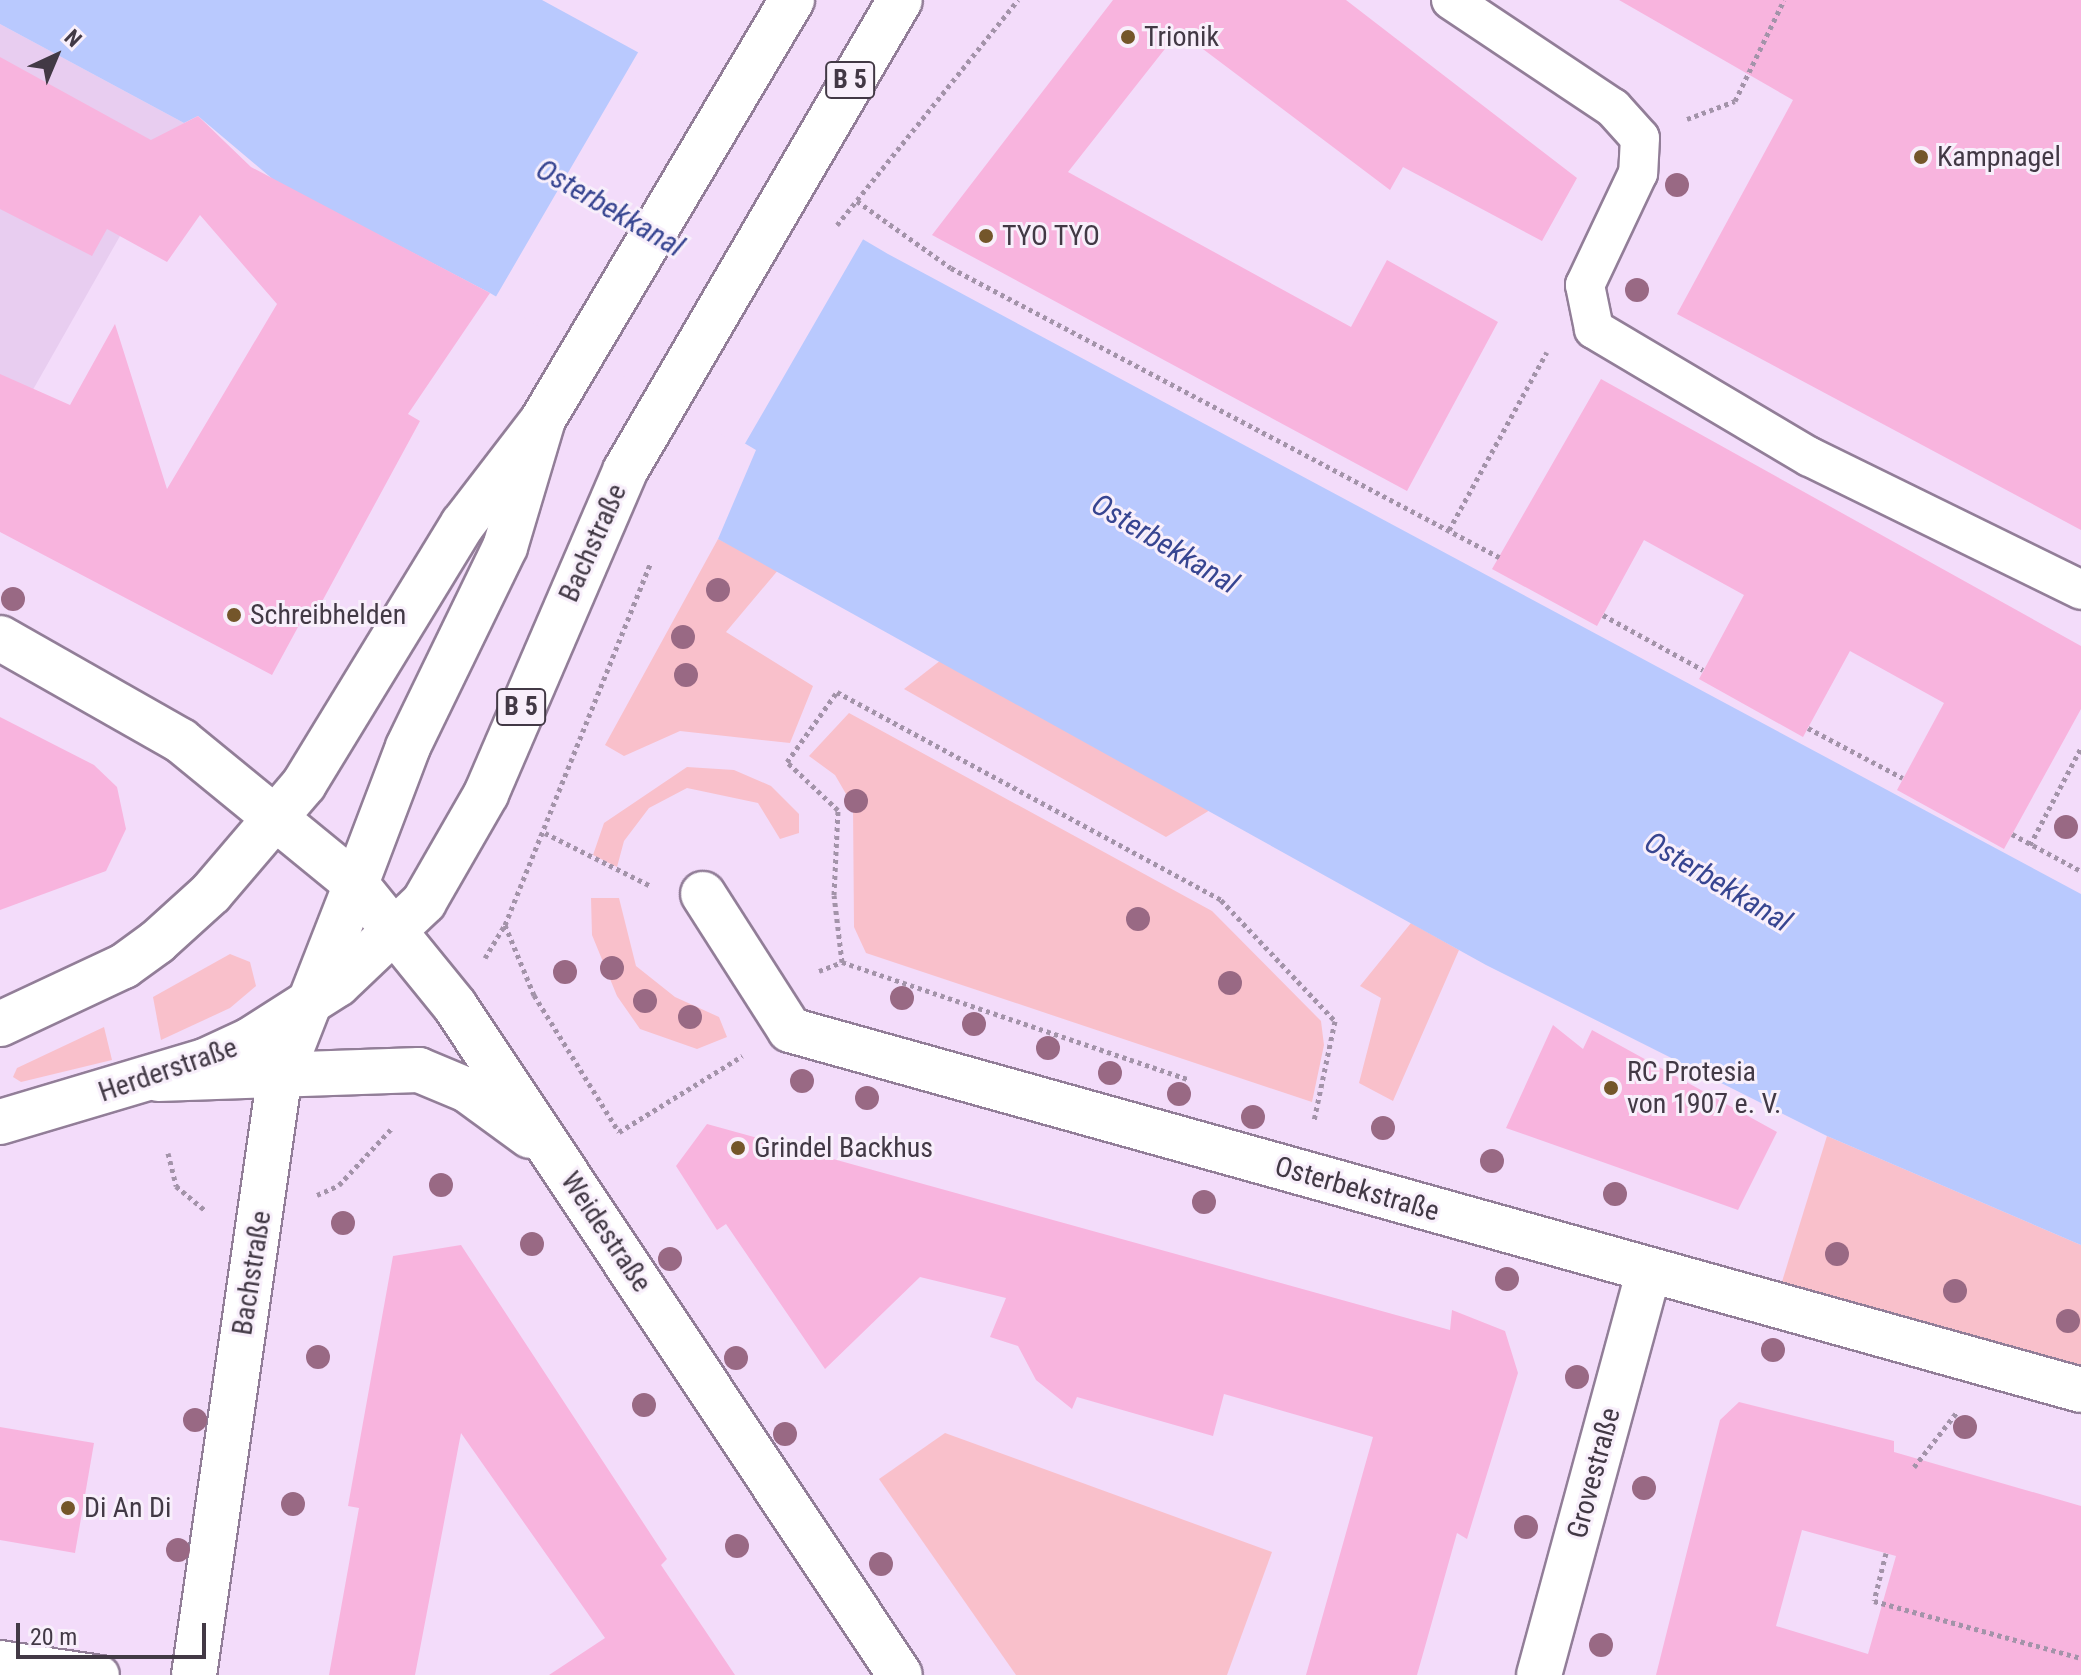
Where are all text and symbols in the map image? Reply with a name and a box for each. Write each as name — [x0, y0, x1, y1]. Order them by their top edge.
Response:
north arrow — [16, 16, 96, 96]
place label: Trionik — [1144, 20, 1219, 54]
text: N — [59, 25, 87, 52]
marker: Trionik — [1119, 28, 1137, 46]
road number: B 5 — [824, 58, 876, 102]
place label: Kampnagel — [1937, 140, 2061, 174]
marker: Kampnagel — [1912, 148, 1930, 166]
water label: Osterbekkanal — [530, 151, 690, 265]
place label: TYO TYO — [1002, 219, 1100, 253]
marker: TYO TYO — [977, 227, 995, 245]
street label: Bachstraße — [552, 479, 634, 607]
water label: Osterbekkanal — [1085, 486, 1245, 602]
place label: Schreibhelden — [250, 598, 406, 632]
marker: Schreibhelden — [225, 606, 243, 624]
road number: B 5 — [495, 685, 547, 729]
water label: Osterbekkanal — [1638, 824, 1798, 940]
street label: Herderstraße — [94, 1031, 242, 1109]
place label: RC Protesia von 1907 e. V. — [1627, 1055, 1781, 1121]
marker: RC Protesia von 1907 e. V. — [1602, 1079, 1620, 1097]
place label: Grindel Backhus — [754, 1131, 933, 1165]
marker: Grindel Backhus — [729, 1139, 747, 1157]
street label: Osterbekstraße — [1271, 1150, 1443, 1228]
street label: Weidestraße — [554, 1166, 658, 1298]
street label: Bachstraße — [226, 1208, 278, 1338]
street label: Grovestraße — [1560, 1404, 1628, 1542]
place label: Di An Di — [84, 1491, 171, 1525]
marker: Di An Di — [59, 1499, 77, 1517]
scale bar — [20, 1607, 210, 1657]
text: 20 m — [30, 1623, 77, 1651]

